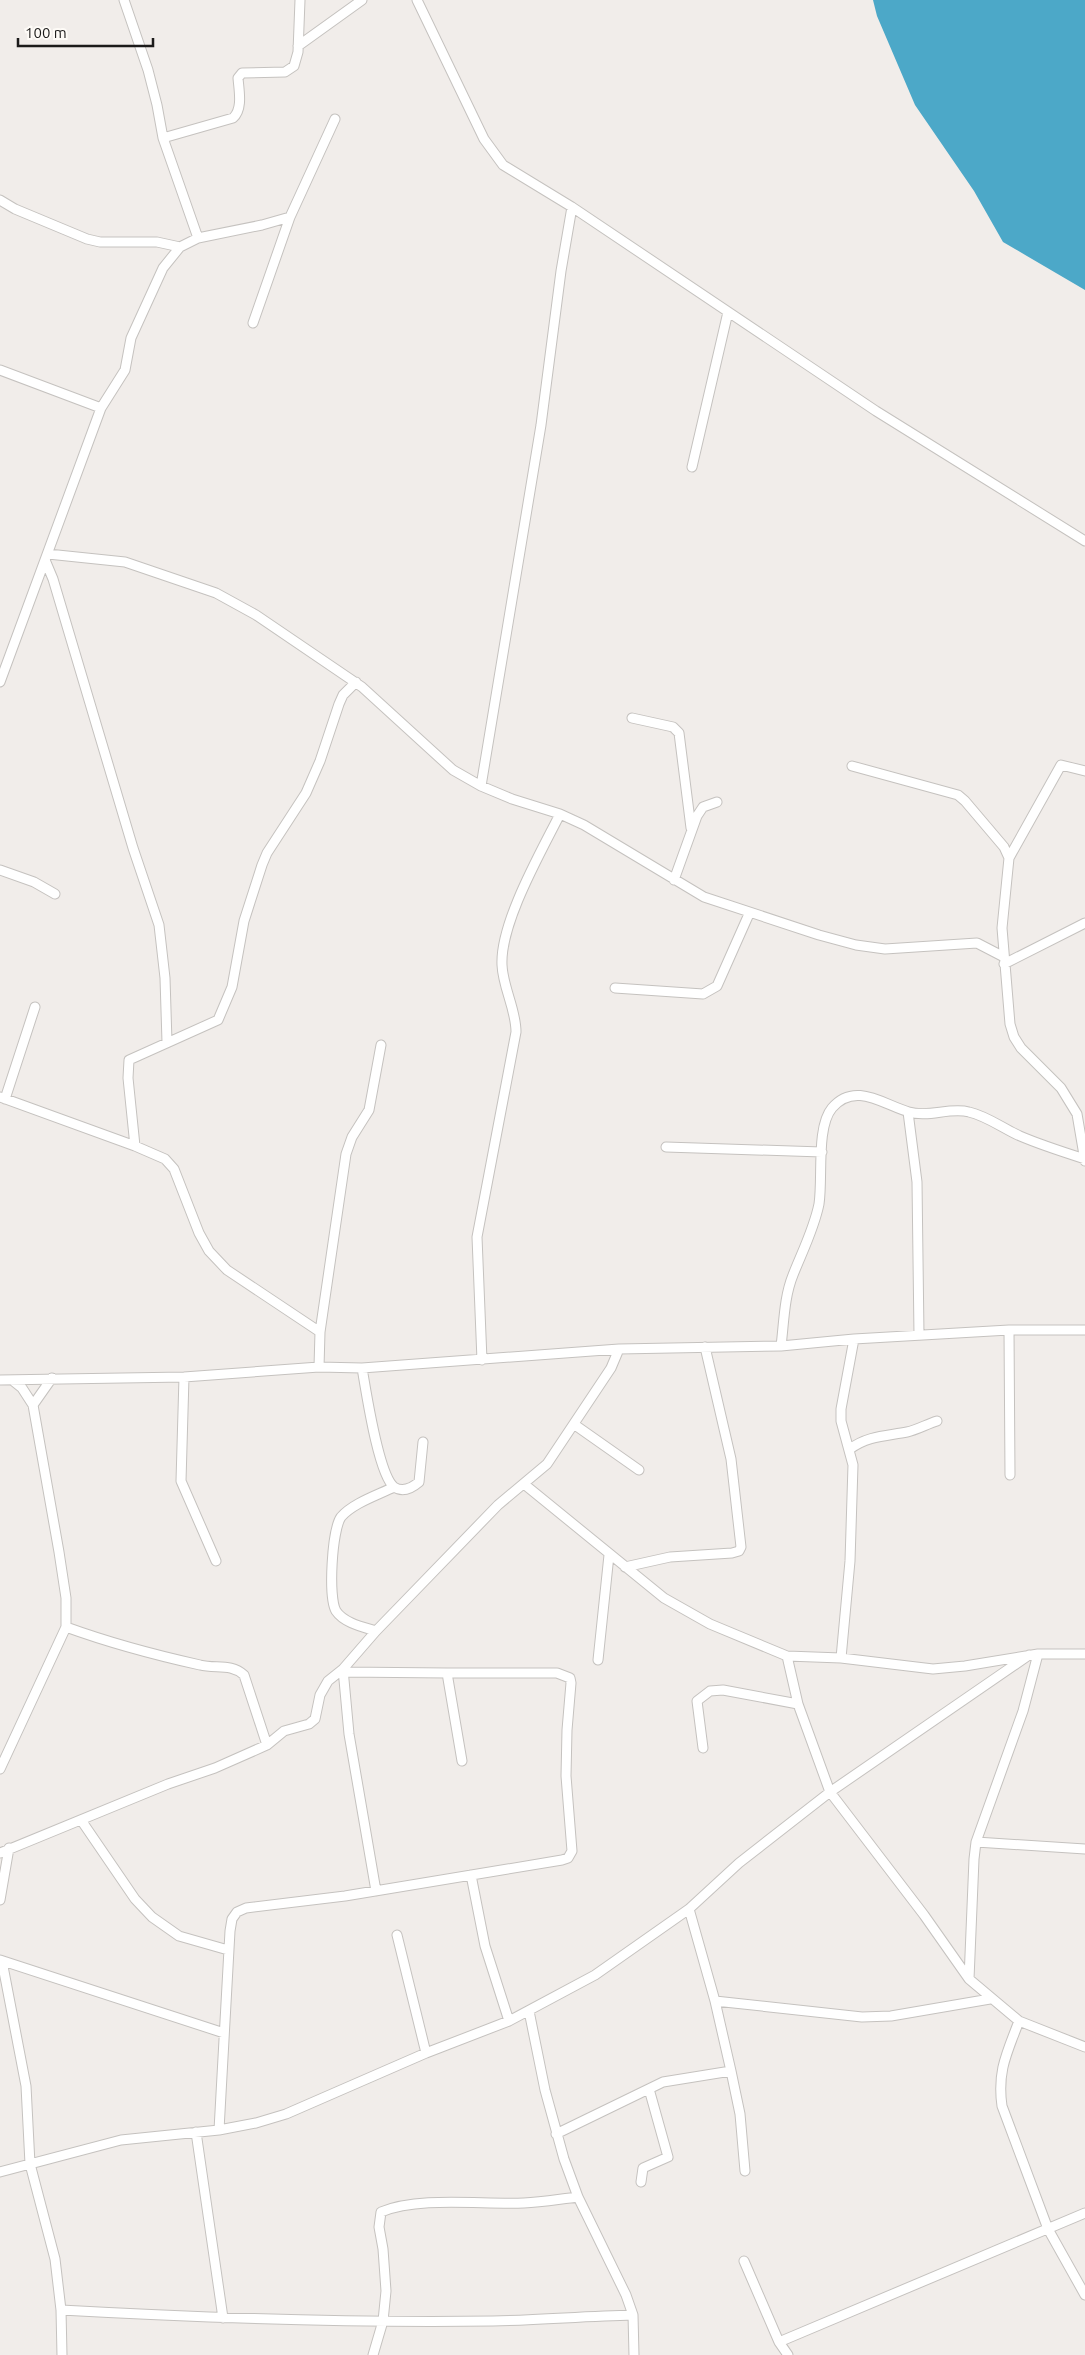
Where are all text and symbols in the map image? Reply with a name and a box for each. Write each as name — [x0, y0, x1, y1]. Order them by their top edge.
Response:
scale bar — [18, 15, 152, 47]
text: 100 m — [25, 24, 67, 41]

